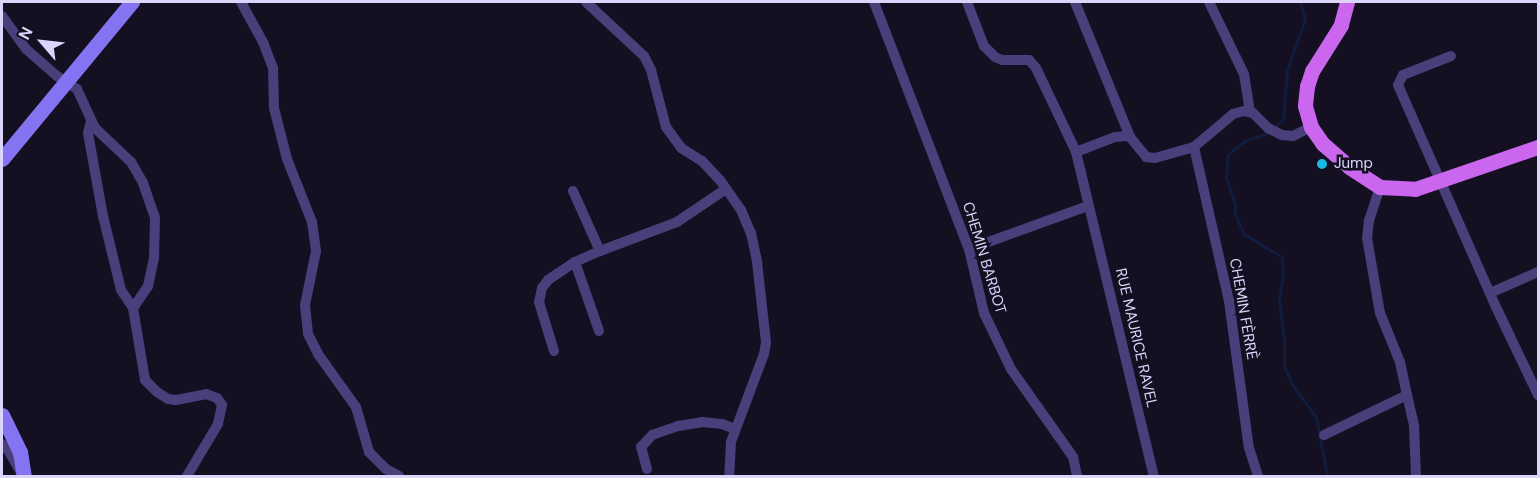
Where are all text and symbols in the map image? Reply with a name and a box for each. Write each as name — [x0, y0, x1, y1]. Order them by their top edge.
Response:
north arrow — [12, 12, 72, 72]
text: N — [14, 23, 38, 43]
place label: Jump — [1334, 155, 1373, 173]
marker: Jump — [1315, 157, 1329, 171]
street label: CHEMIN BARBOT — [958, 200, 1010, 316]
street label: CHEMIN FÈRRÈ — [1225, 257, 1261, 361]
street label: RUE MAURICE RAVEL — [1111, 266, 1161, 410]

